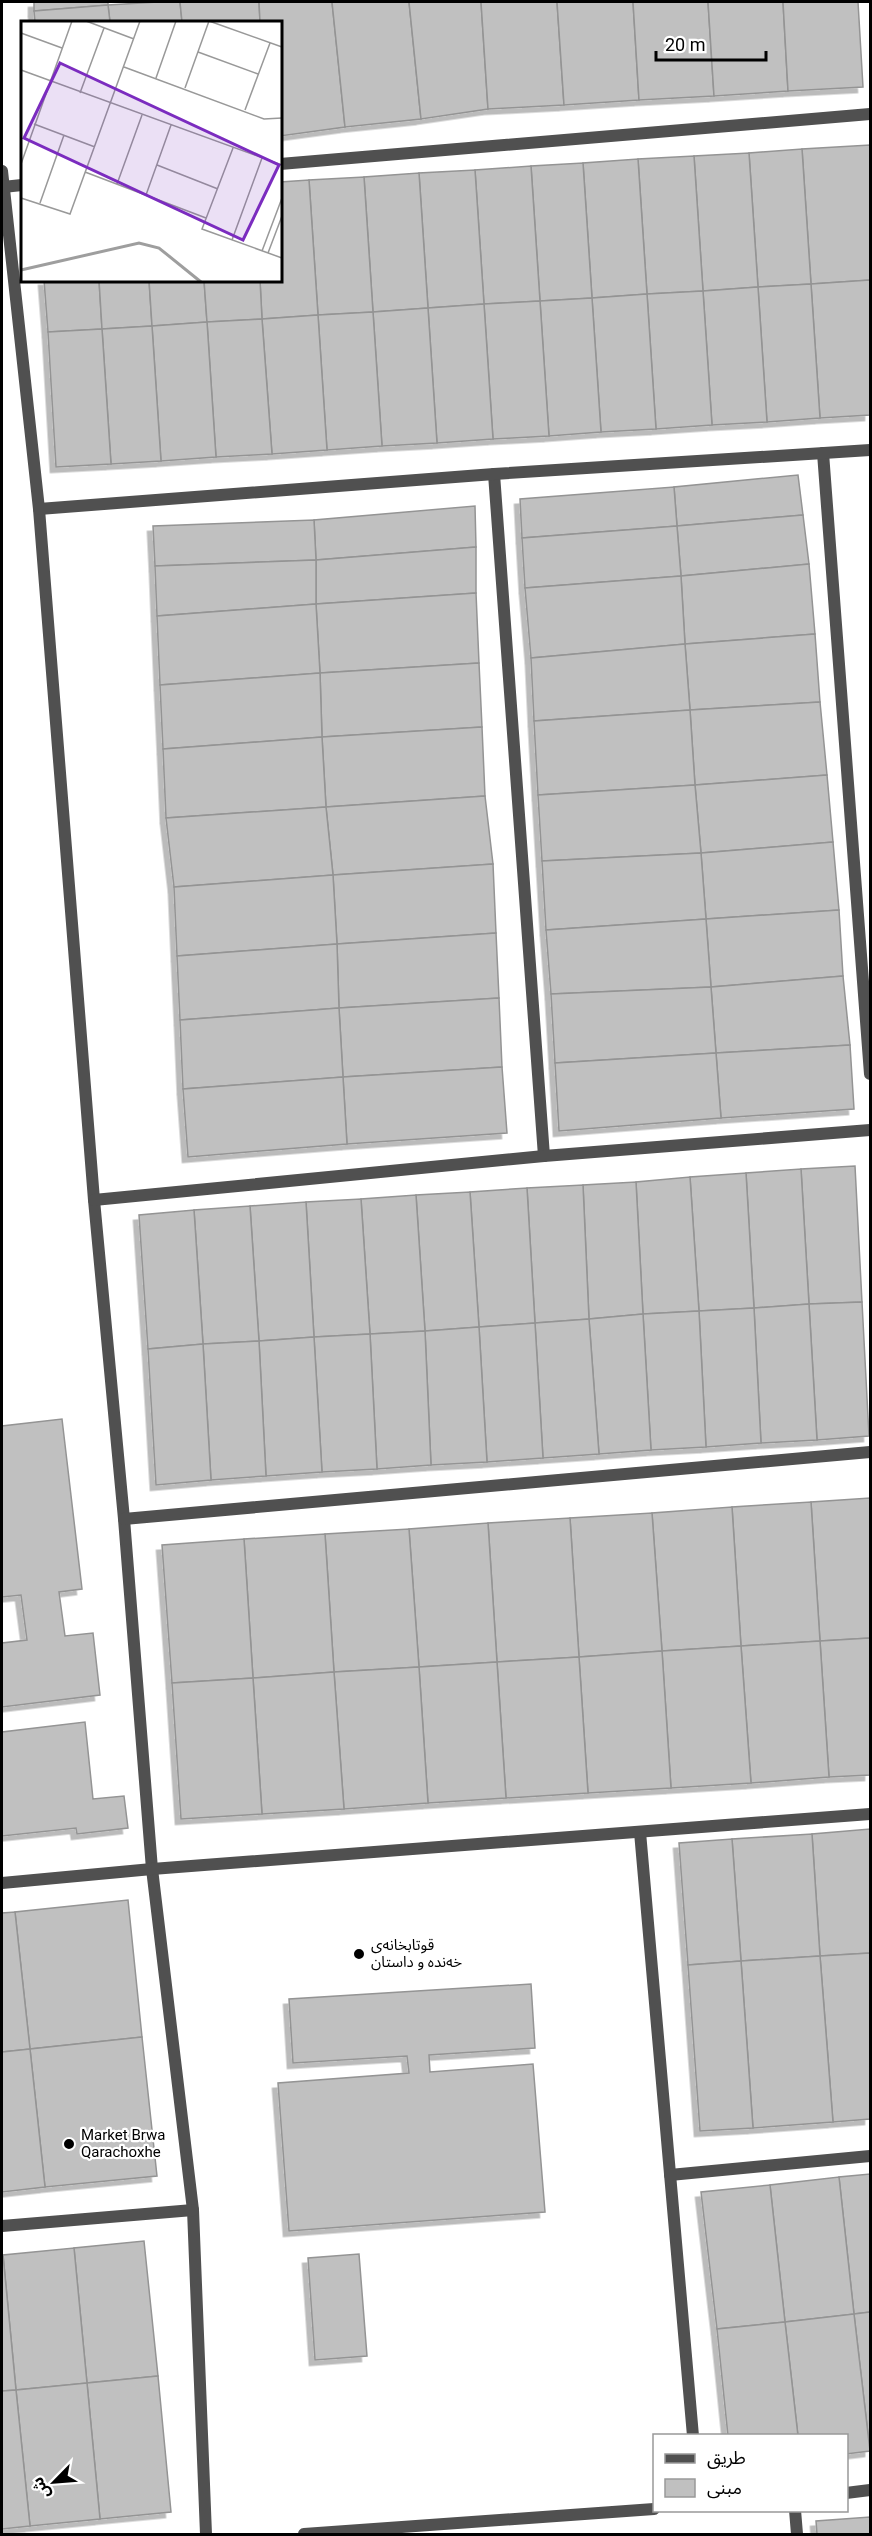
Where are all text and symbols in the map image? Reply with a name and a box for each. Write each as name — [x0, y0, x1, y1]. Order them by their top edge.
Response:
inset map — [21, 21, 282, 282]
scale bar — [656, 24, 766, 62]
text: 20 m — [665, 34, 705, 55]
place label: قوتابخانەی خەندە و داستان — [371, 1936, 462, 1971]
marker: قوتابخانەی خەندە و داستان — [352, 1947, 366, 1961]
place label: Market Brwa Qarachoxhe — [81, 2126, 165, 2161]
marker: Market Brwa Qarachoxhe — [62, 2137, 76, 2151]
legend — [653, 2434, 848, 2512]
text: طريق — [707, 2447, 746, 2469]
north arrow — [24, 2452, 84, 2512]
text: ش — [28, 2474, 54, 2502]
text: مبنى — [707, 2477, 742, 2499]

